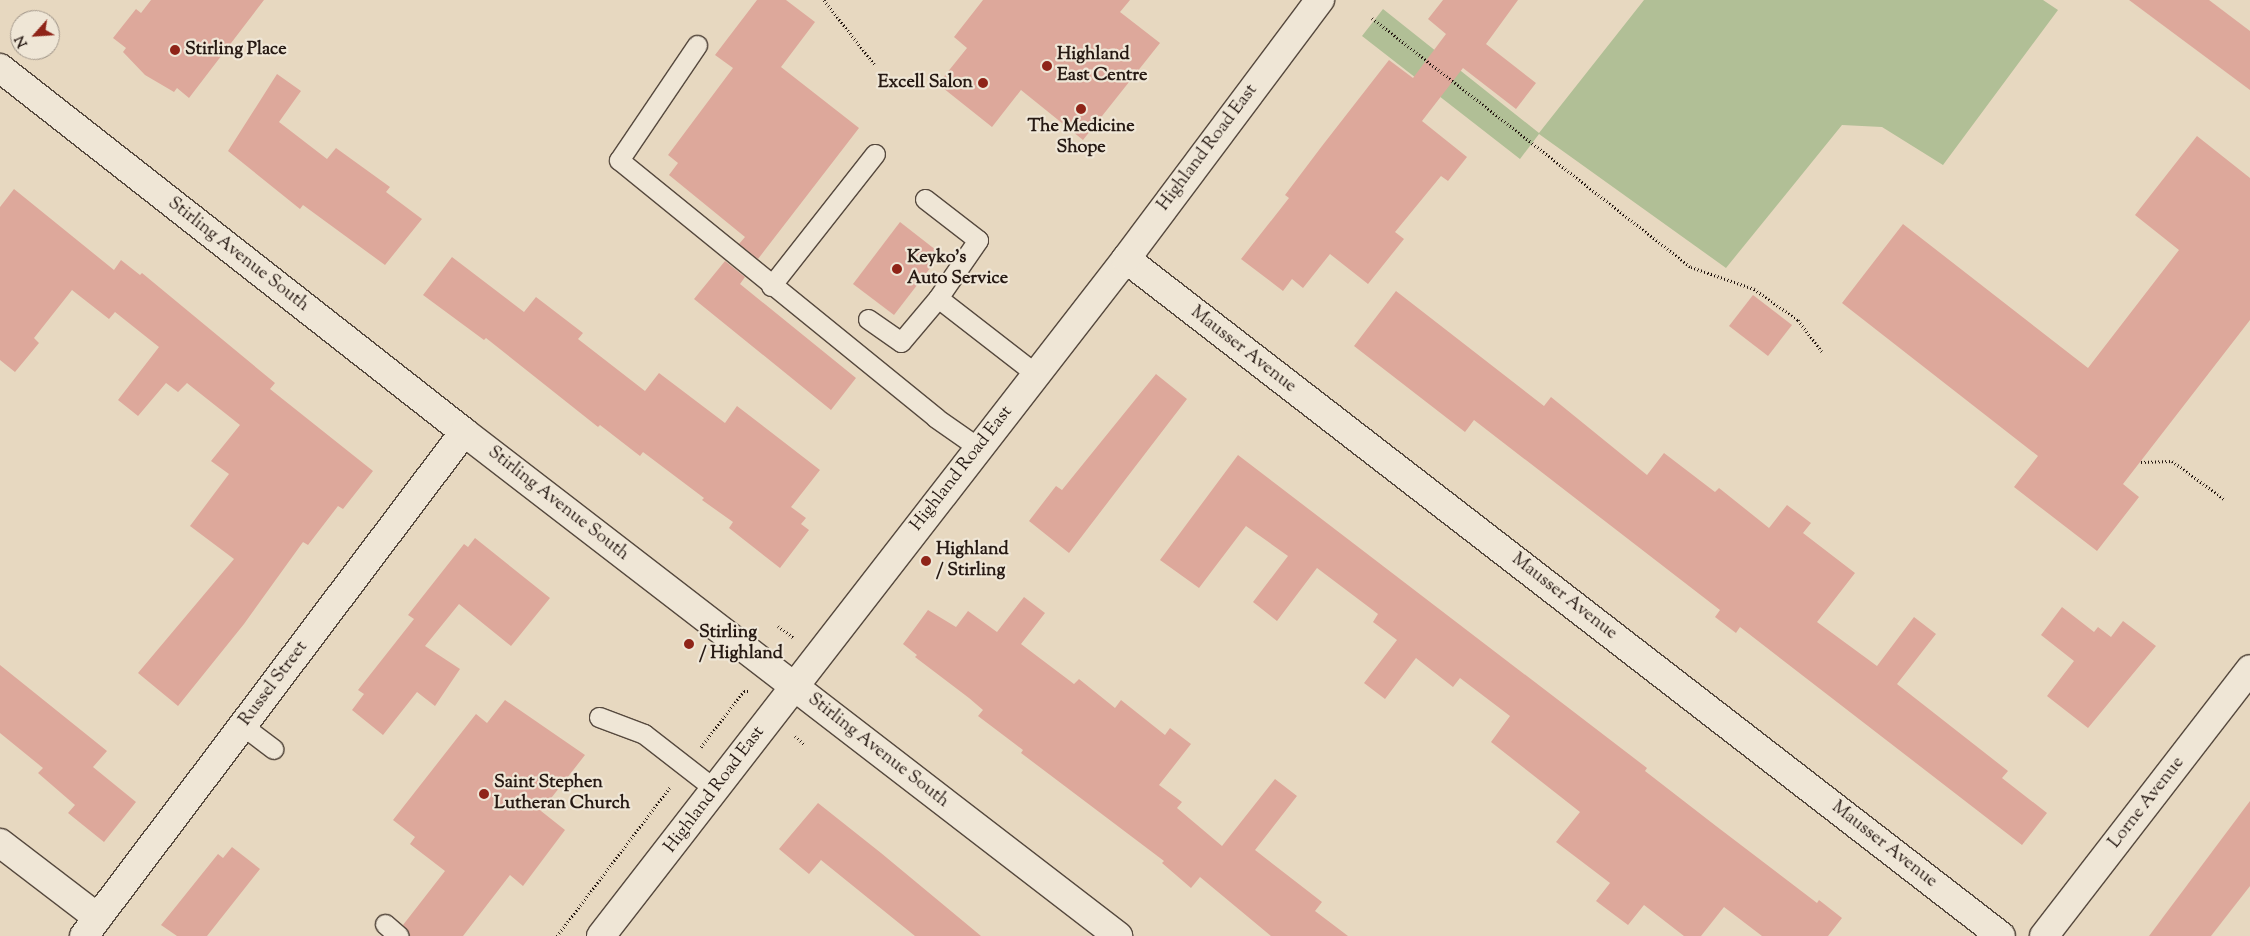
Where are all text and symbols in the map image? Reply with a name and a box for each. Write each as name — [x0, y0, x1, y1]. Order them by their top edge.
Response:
north arrow — [10, 10, 60, 60]
text: N — [11, 32, 34, 51]
place label: Stirling Place — [185, 39, 287, 61]
marker: Stirling Place — [169, 44, 181, 56]
place label: Highland East Centre — [1057, 45, 1147, 88]
marker: Highland East Centre — [1041, 60, 1053, 72]
place label: Excell Salon — [878, 72, 973, 94]
marker: Excell Salon — [977, 77, 989, 89]
street label: Highland Road East — [1153, 80, 1263, 216]
marker: The Medicine Shope — [1075, 103, 1087, 115]
place label: The Medicine Shope — [1027, 117, 1135, 160]
street label: Stirling Avenue South — [163, 193, 313, 317]
place label: Keyko's Auto Service — [907, 248, 1008, 290]
marker: Keyko's Auto Service — [891, 263, 903, 275]
street label: Mausser Avenue — [1186, 302, 1300, 398]
street label: Highland Road East — [906, 402, 1018, 536]
street label: Stirling Avenue South — [483, 442, 633, 566]
place label: Highland / Stirling — [936, 540, 1009, 582]
street label: Mausser Avenue — [1507, 549, 1621, 645]
marker: Highland / Stirling — [920, 555, 932, 567]
place label: Stirling / Highland — [699, 623, 783, 666]
street label: Russel Street — [235, 637, 313, 731]
marker: Stirling / Highland — [683, 638, 695, 650]
street label: Stirling Avenue South — [803, 689, 953, 813]
street label: Highland Road East — [660, 722, 770, 858]
street label: Lorne Avenue — [2105, 753, 2189, 853]
place label: Saint Stephen Lutheran Church — [494, 773, 630, 816]
marker: Saint Stephen Lutheran Church — [478, 788, 490, 800]
street label: Mausser Avenue — [1827, 797, 1941, 893]

